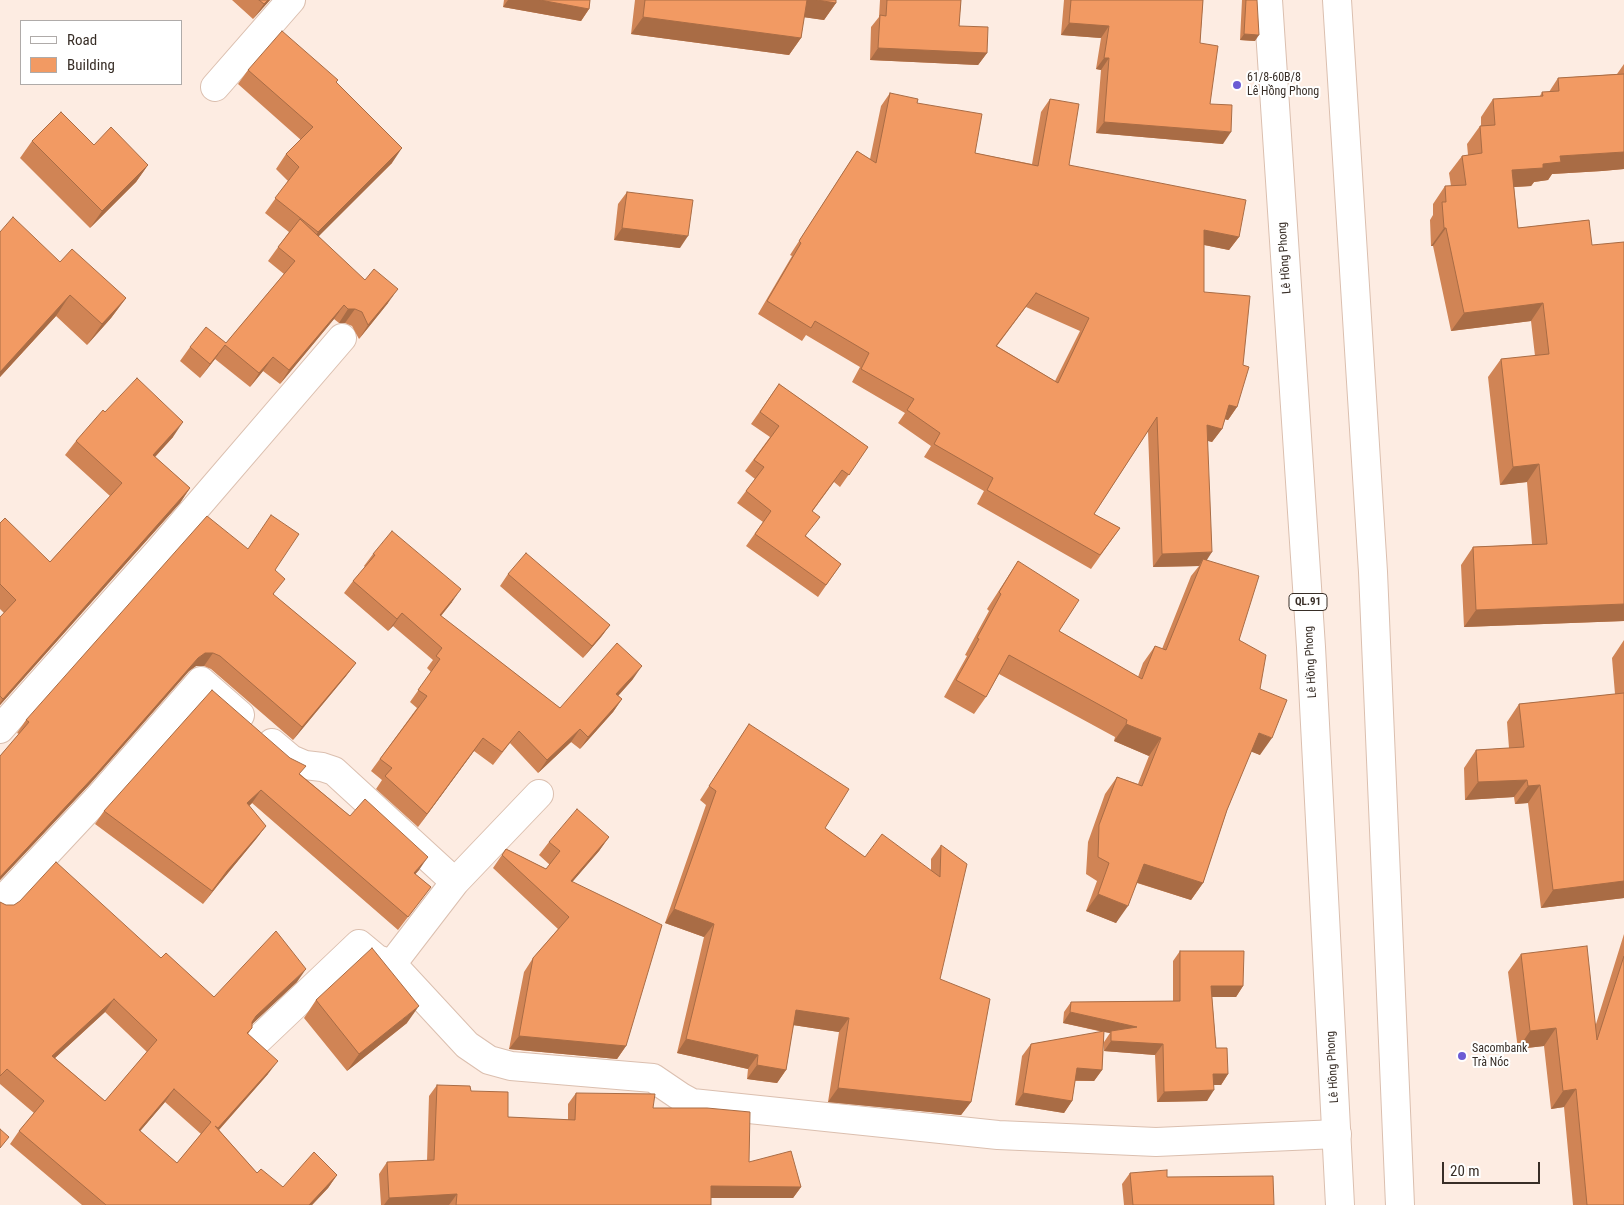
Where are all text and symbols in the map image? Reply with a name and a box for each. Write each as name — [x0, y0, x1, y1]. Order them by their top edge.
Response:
legend — [20, 20, 182, 85]
text: Road — [67, 31, 97, 49]
text: Building — [67, 56, 115, 74]
place label: 61/8-60B/8 Lê Hồng Phong — [1247, 71, 1319, 99]
marker: 61/8-60B/8 Lê Hồng Phong — [1231, 79, 1243, 91]
street label: Lê Hồng Phong — [1275, 221, 1295, 295]
road number: QL.91 — [1289, 594, 1327, 610]
street label: Lê Hồng Phong — [1302, 626, 1320, 698]
street label: Lê Hồng Phong — [1324, 1031, 1342, 1103]
place label: Sacombank Trà Nóc — [1472, 1042, 1527, 1070]
marker: Sacombank Trà Nóc — [1456, 1050, 1468, 1062]
scale bar — [1444, 1152, 1542, 1184]
text: 20 m — [1450, 1162, 1480, 1180]

